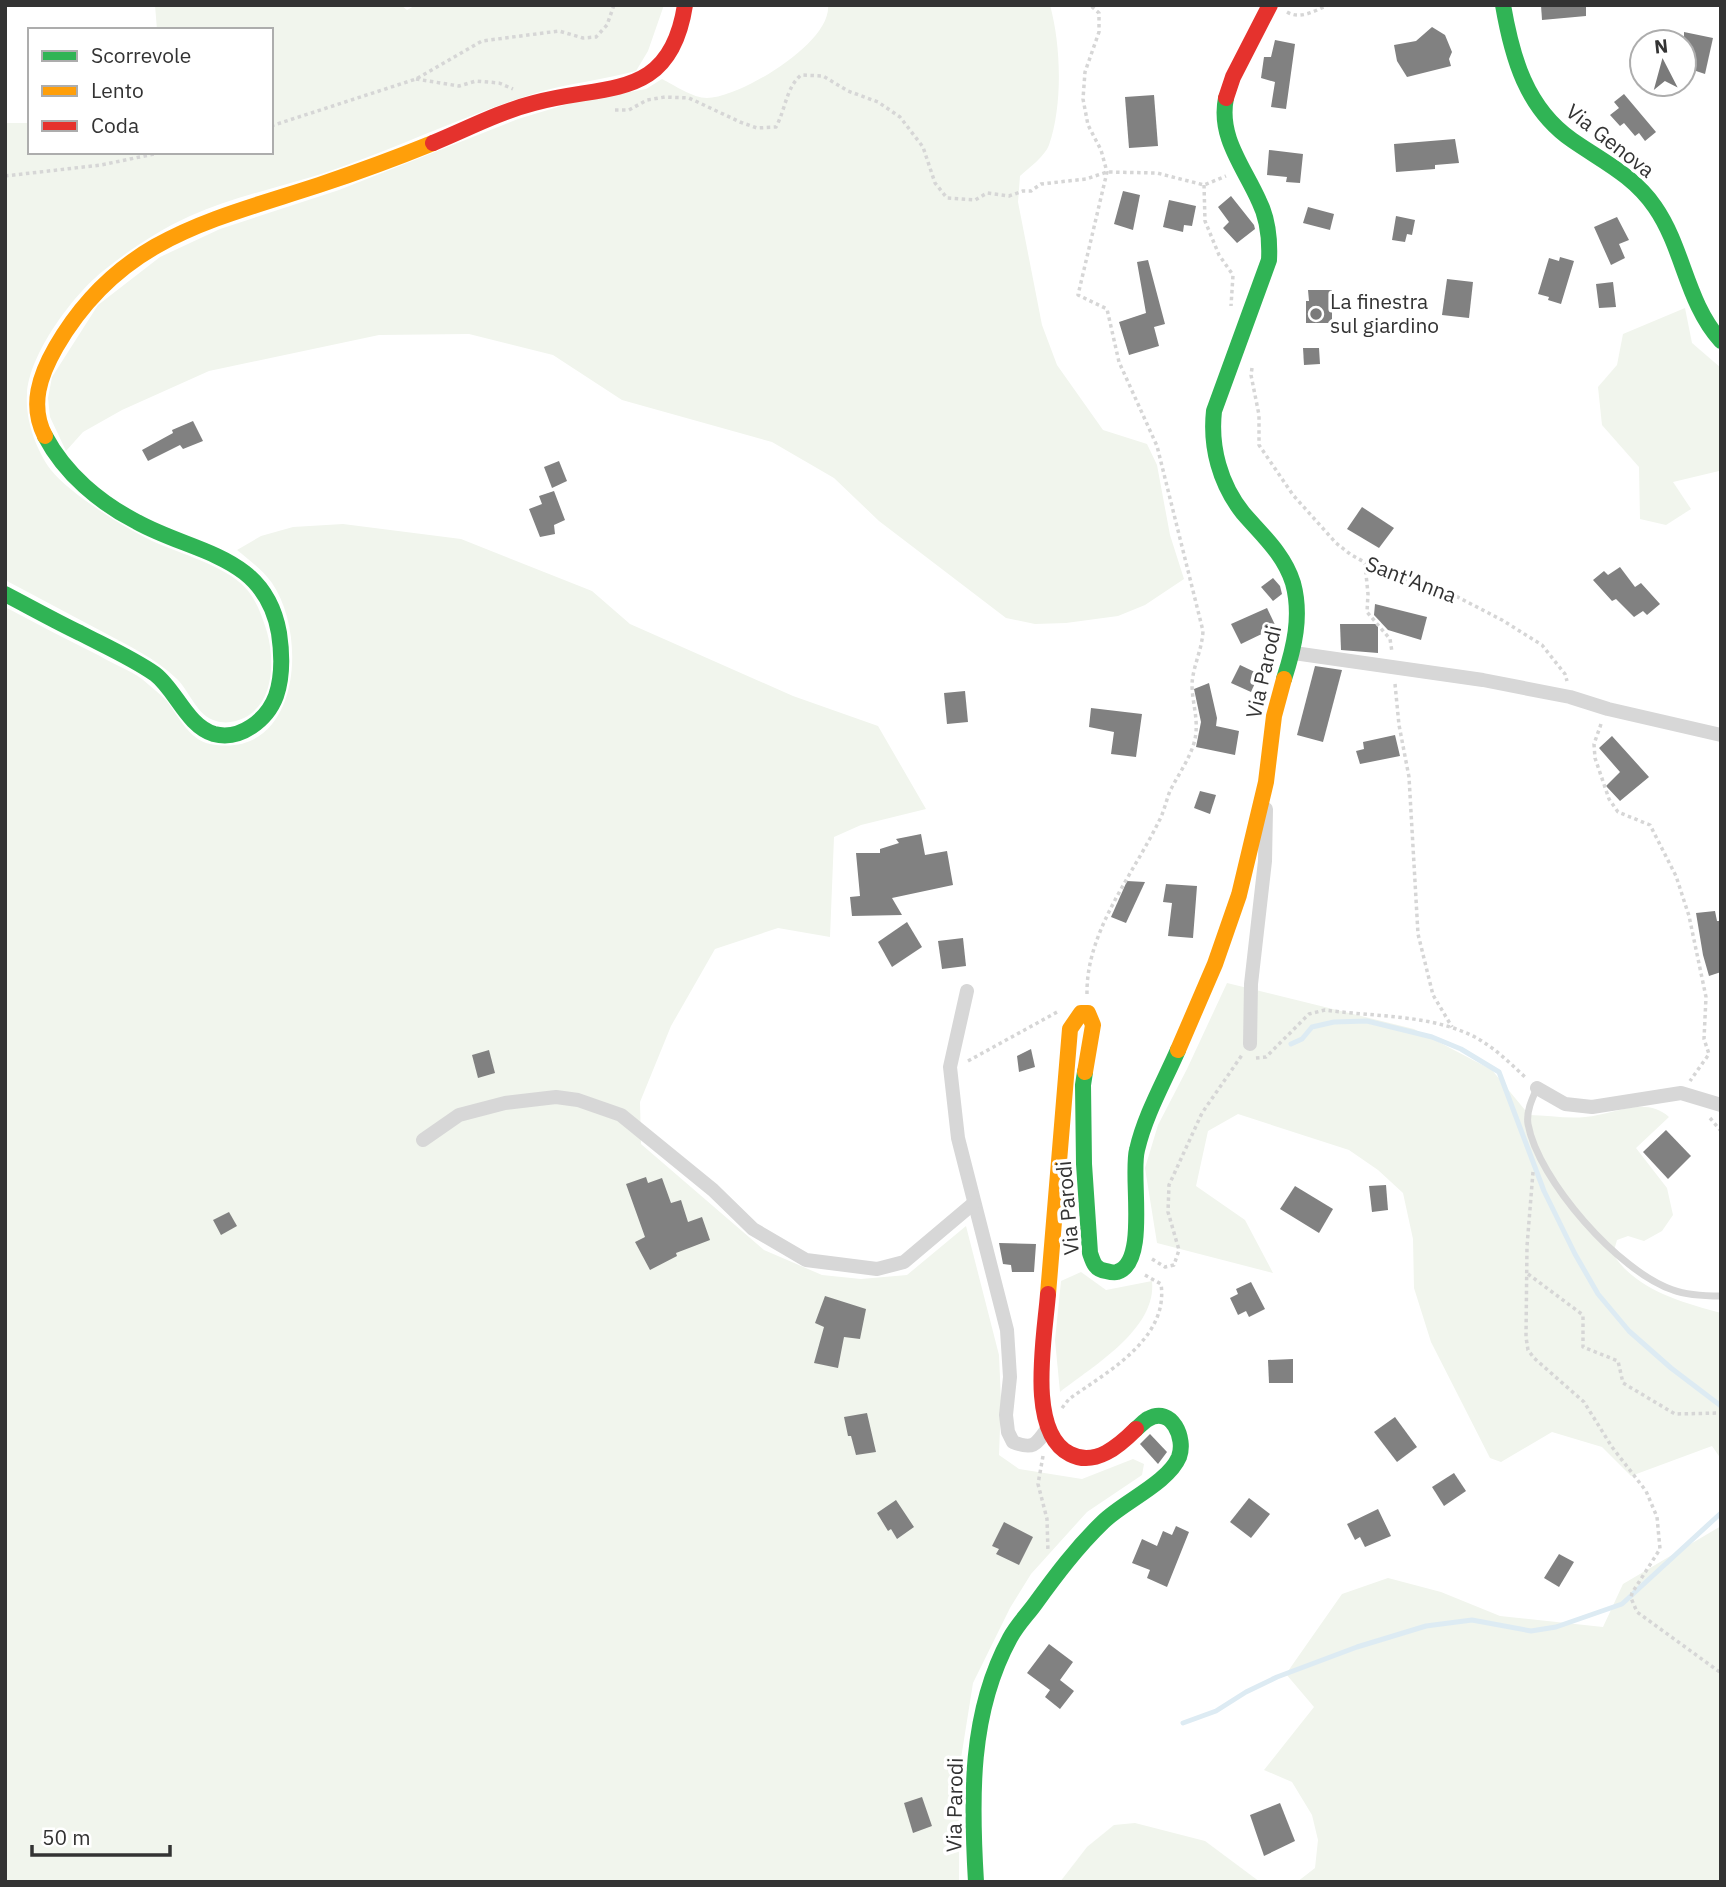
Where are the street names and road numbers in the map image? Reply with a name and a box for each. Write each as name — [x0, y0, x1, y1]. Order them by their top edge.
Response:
street label: Via Genova — [1561, 97, 1661, 184]
street label: Sant'Anna — [1362, 549, 1461, 609]
street label: Via Parodi — [1239, 622, 1287, 721]
street label: Via Parodi — [1049, 1160, 1085, 1256]
street label: Via Parodi — [939, 1757, 969, 1853]

